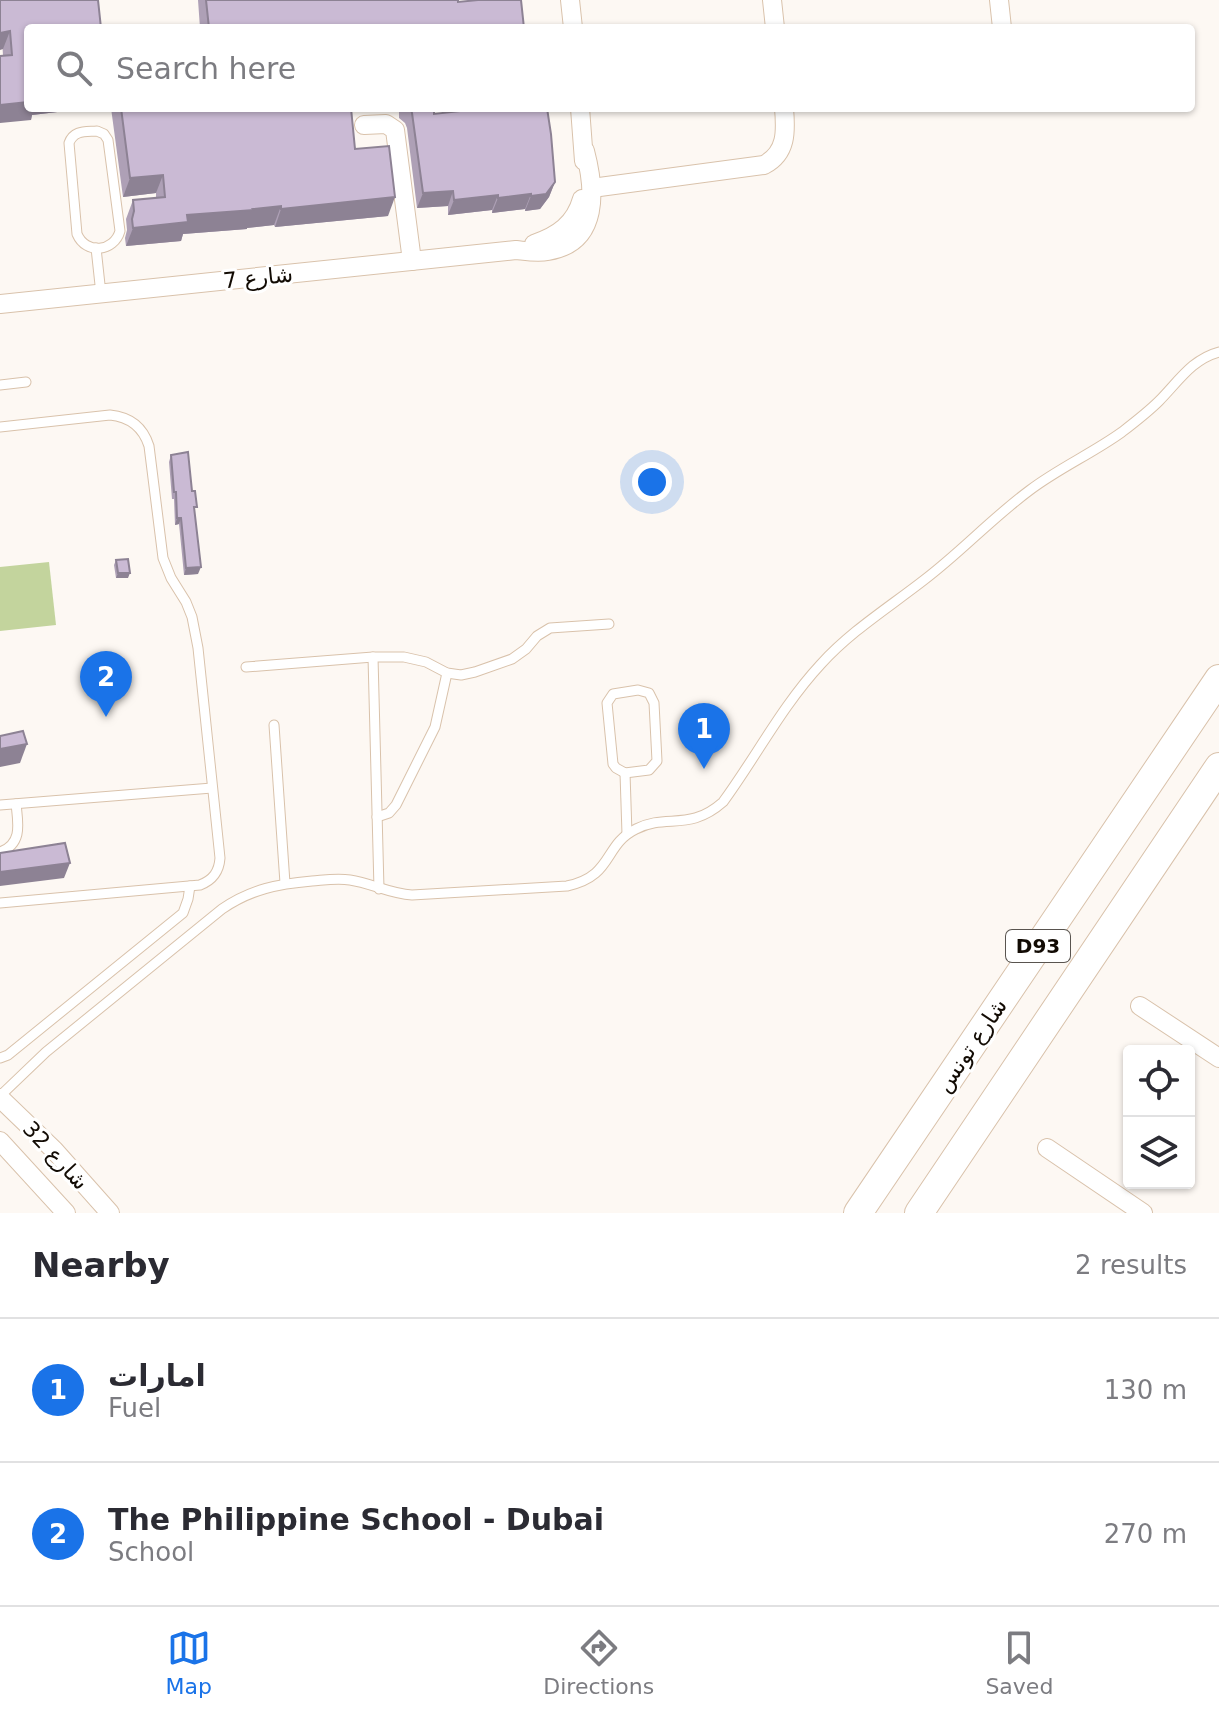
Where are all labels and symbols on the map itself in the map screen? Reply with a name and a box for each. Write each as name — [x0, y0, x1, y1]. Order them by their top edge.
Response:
street label: شارع 7 — [222, 261, 294, 294]
your location — [632, 462, 672, 502]
pin: 2 — [80, 651, 132, 717]
pin: 1 — [678, 703, 730, 769]
road number: D93 — [1006, 930, 1070, 962]
street label: شارع تونس — [931, 994, 1013, 1097]
street label: شارع 32 — [18, 1116, 93, 1195]

